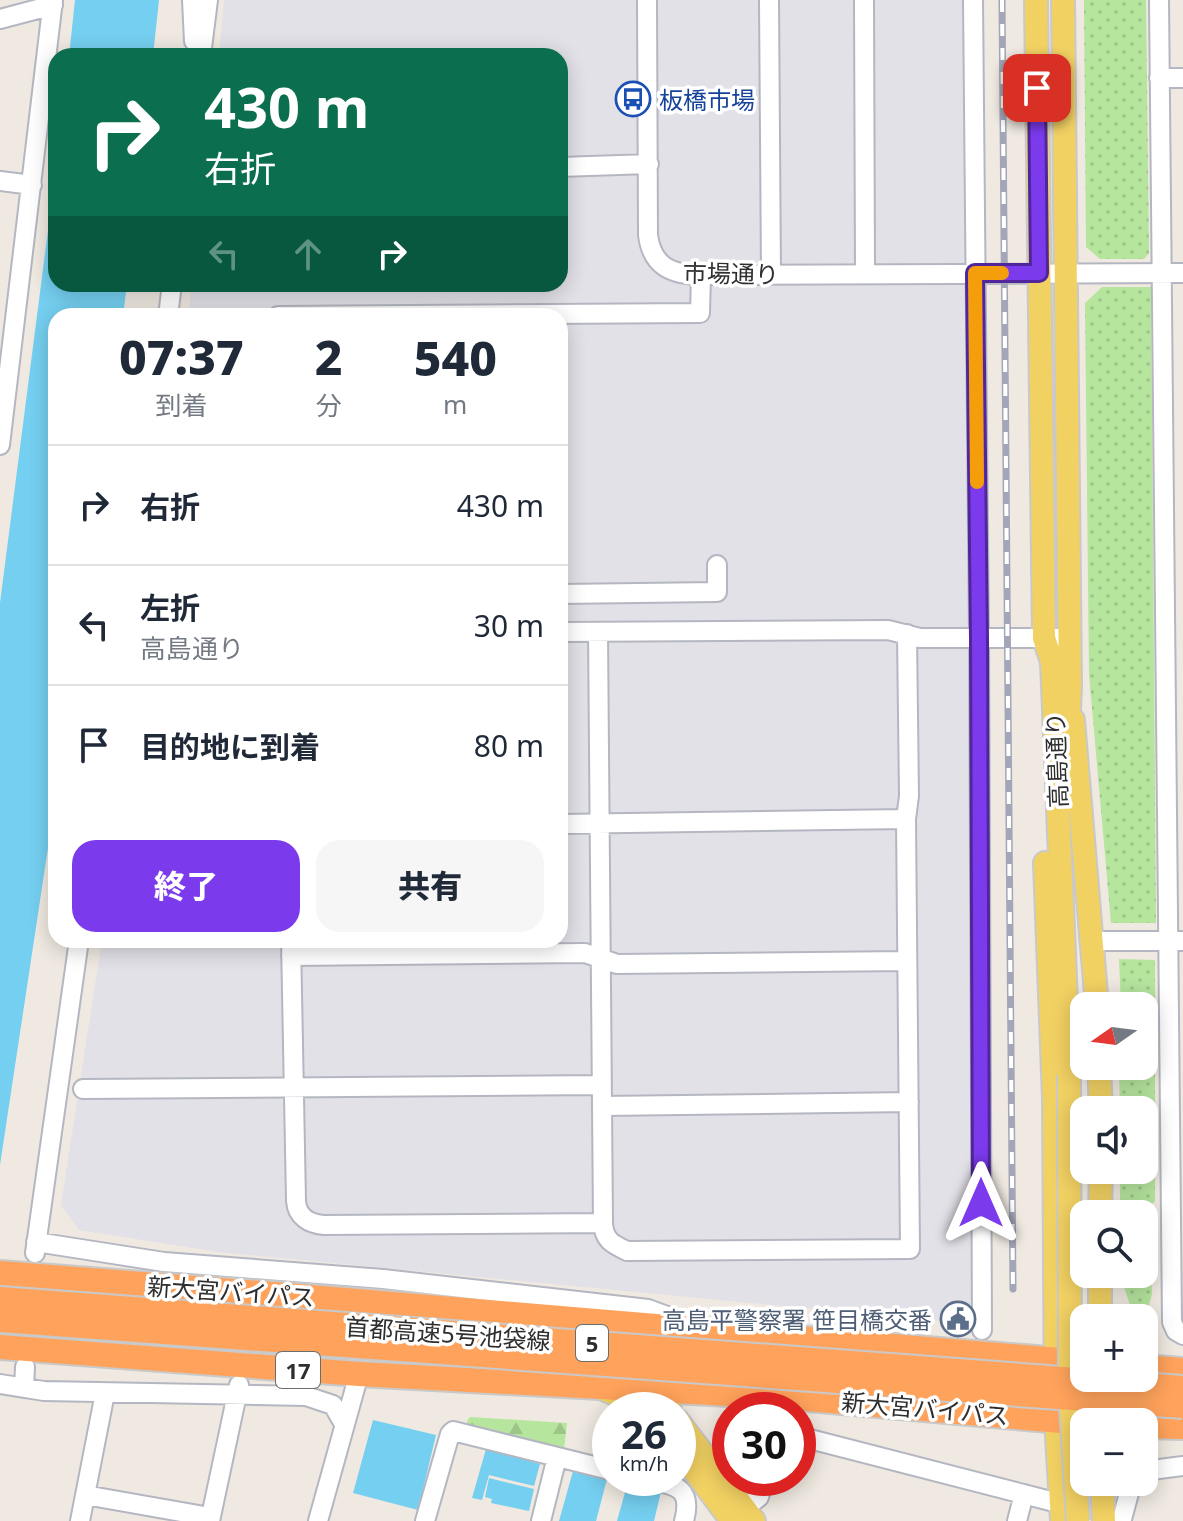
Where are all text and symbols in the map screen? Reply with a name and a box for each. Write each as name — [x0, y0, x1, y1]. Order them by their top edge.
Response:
pin — [1003, 54, 1071, 122]
icon: arrive — [1015, 66, 1059, 110]
text: 430 m — [204, 68, 369, 144]
icon: right — [72, 80, 176, 184]
bus stop icon: 板橋市場 — [614, 80, 652, 118]
place label: 板橋市場 — [659, 83, 755, 116]
text: 右折 — [204, 144, 276, 193]
icon: left — [202, 232, 246, 276]
icon: ahead — [286, 232, 330, 276]
icon: right — [370, 232, 414, 276]
street label: 市場通り — [683, 256, 779, 290]
text: 07:37 — [119, 324, 244, 389]
text: 2 — [315, 324, 343, 389]
text: 540 — [414, 325, 497, 390]
text: m — [443, 386, 467, 422]
text: 到着 — [155, 387, 207, 423]
text: 分 — [316, 387, 342, 423]
icon: right — [72, 483, 116, 527]
text: 430 m — [457, 485, 544, 526]
text: 右折 — [140, 486, 200, 527]
text: 左折 — [140, 587, 200, 628]
icon: left — [72, 603, 116, 647]
text: 30 m — [474, 605, 544, 646]
text: 高島通り — [140, 630, 244, 666]
street label: 高島通り — [1038, 711, 1074, 809]
icon: arrive — [72, 723, 116, 767]
text: 80 m — [474, 725, 544, 766]
text: 目的地に到着 — [140, 726, 320, 767]
button: 終了 — [72, 840, 300, 932]
button: 共有 — [316, 840, 544, 932]
north arrow — [1070, 992, 1158, 1080]
map controls — [1070, 992, 1158, 1496]
button: sound — [1070, 1096, 1158, 1184]
position arrow — [939, 1161, 1023, 1245]
button: search — [1070, 1200, 1158, 1288]
street label: 新大宮バイパス — [146, 1269, 316, 1313]
public building icon: 高島平警察署 笹目橋交番 — [939, 1300, 977, 1338]
place label: 高島平警察署 笹目橋交番 — [662, 1303, 932, 1336]
button: + — [1070, 1304, 1158, 1392]
street label: 首都高速5号池袋線 — [344, 1309, 552, 1357]
road number: 5 — [576, 1325, 608, 1361]
road number: 17 — [276, 1352, 320, 1388]
street label: 新大宮バイパス — [840, 1384, 1010, 1432]
speed limit sign: 30 — [712, 1392, 816, 1496]
text: 26 — [621, 1406, 667, 1461]
button: − — [1070, 1408, 1158, 1496]
text: km/h — [619, 1450, 669, 1477]

